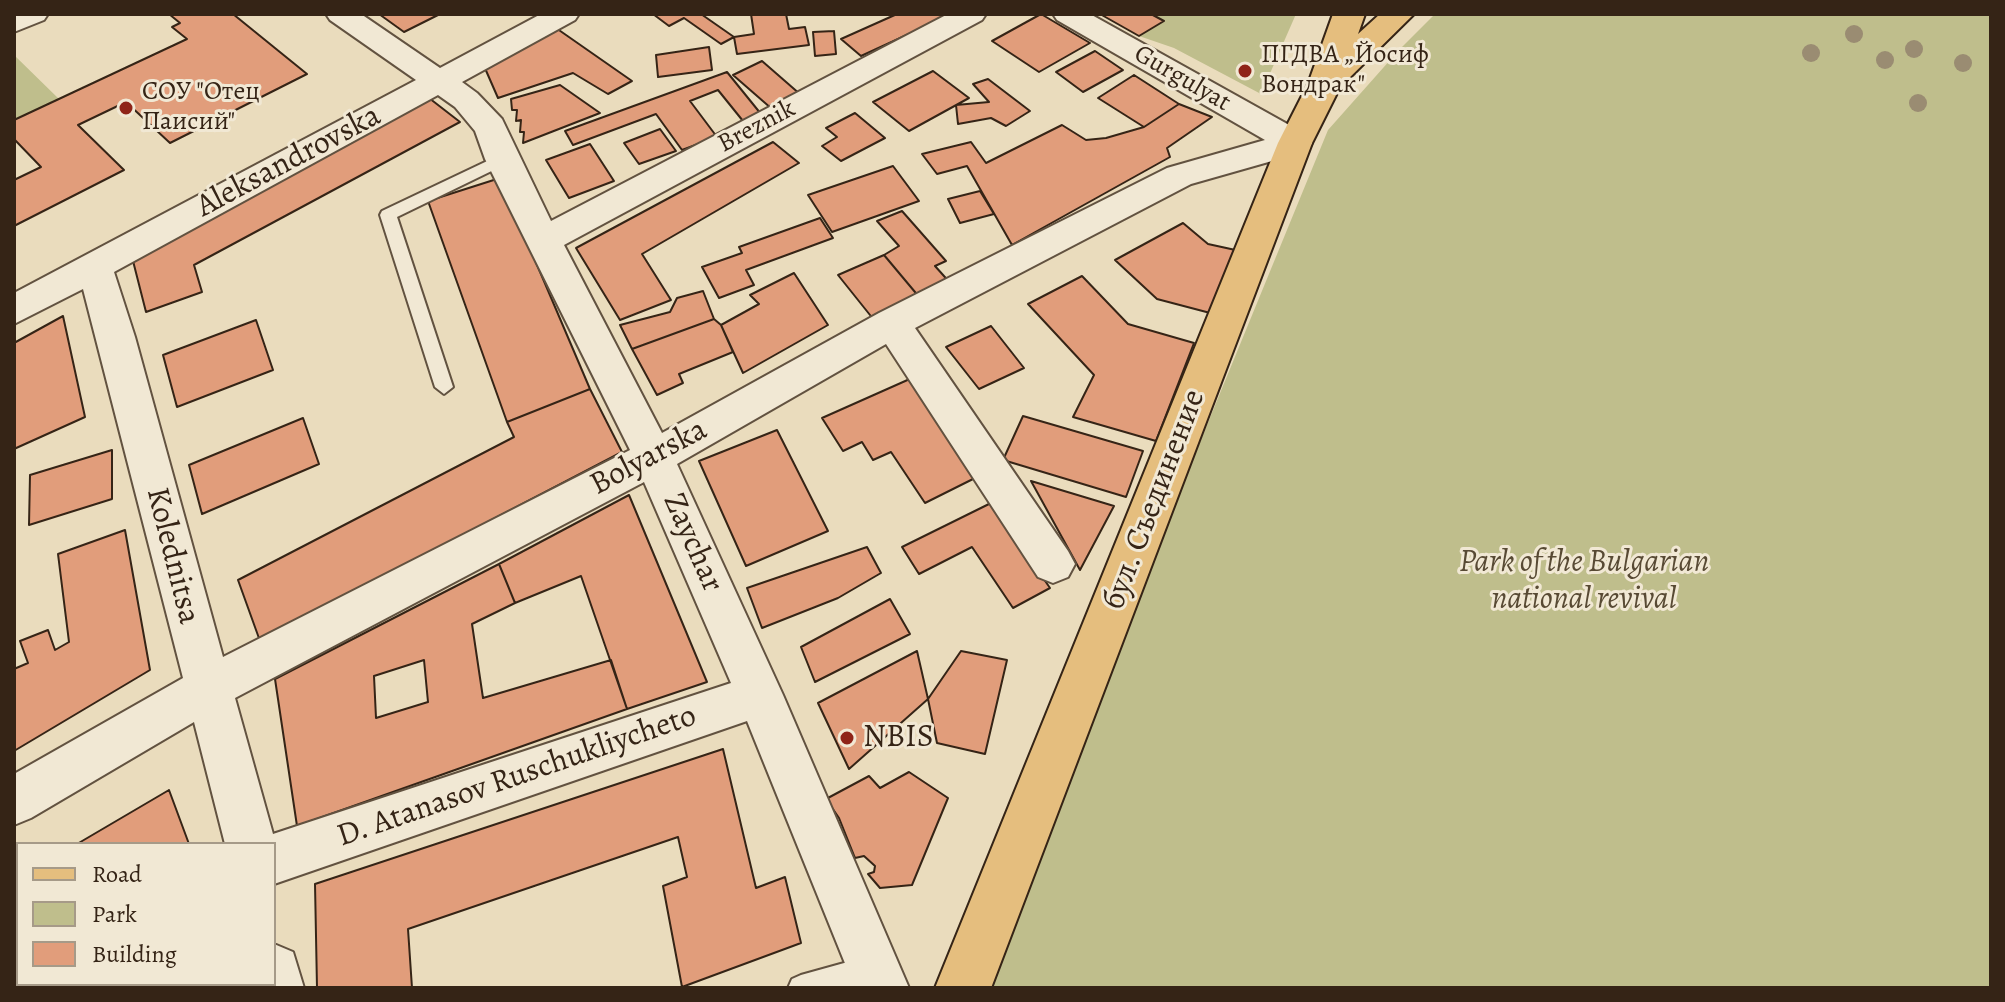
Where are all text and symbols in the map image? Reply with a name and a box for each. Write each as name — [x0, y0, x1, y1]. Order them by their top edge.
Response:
street label: Gurgulyat — [1128, 39, 1236, 119]
place label: ПГДВА „Йосиф Вондрак" — [1261, 40, 1429, 102]
marker: ПГДВА „Йосиф Вондрак" — [1236, 62, 1254, 80]
place label: СОУ "Отец Паисий" — [142, 77, 260, 138]
street label: Breznik — [713, 94, 801, 160]
street label: Aleksandrovska — [190, 97, 388, 227]
marker: СОУ "Отец Паисий" — [117, 99, 135, 117]
street label: бул. Съединение — [1095, 384, 1215, 616]
street label: Bolyarska — [584, 411, 714, 505]
street label: Kolednitsa — [137, 484, 207, 628]
street label: Zaychar — [653, 488, 731, 598]
park label: Park of the Bulgarian national revival — [1459, 544, 1709, 619]
street label: D. Atanasov Ruschukliycheto — [332, 697, 702, 857]
place label: NBIS — [863, 719, 934, 757]
marker: NBIS — [838, 729, 856, 747]
legend — [16, 842, 276, 986]
text: Road — [92, 858, 142, 890]
text: Park — [92, 898, 137, 930]
text: Building — [92, 938, 177, 970]

